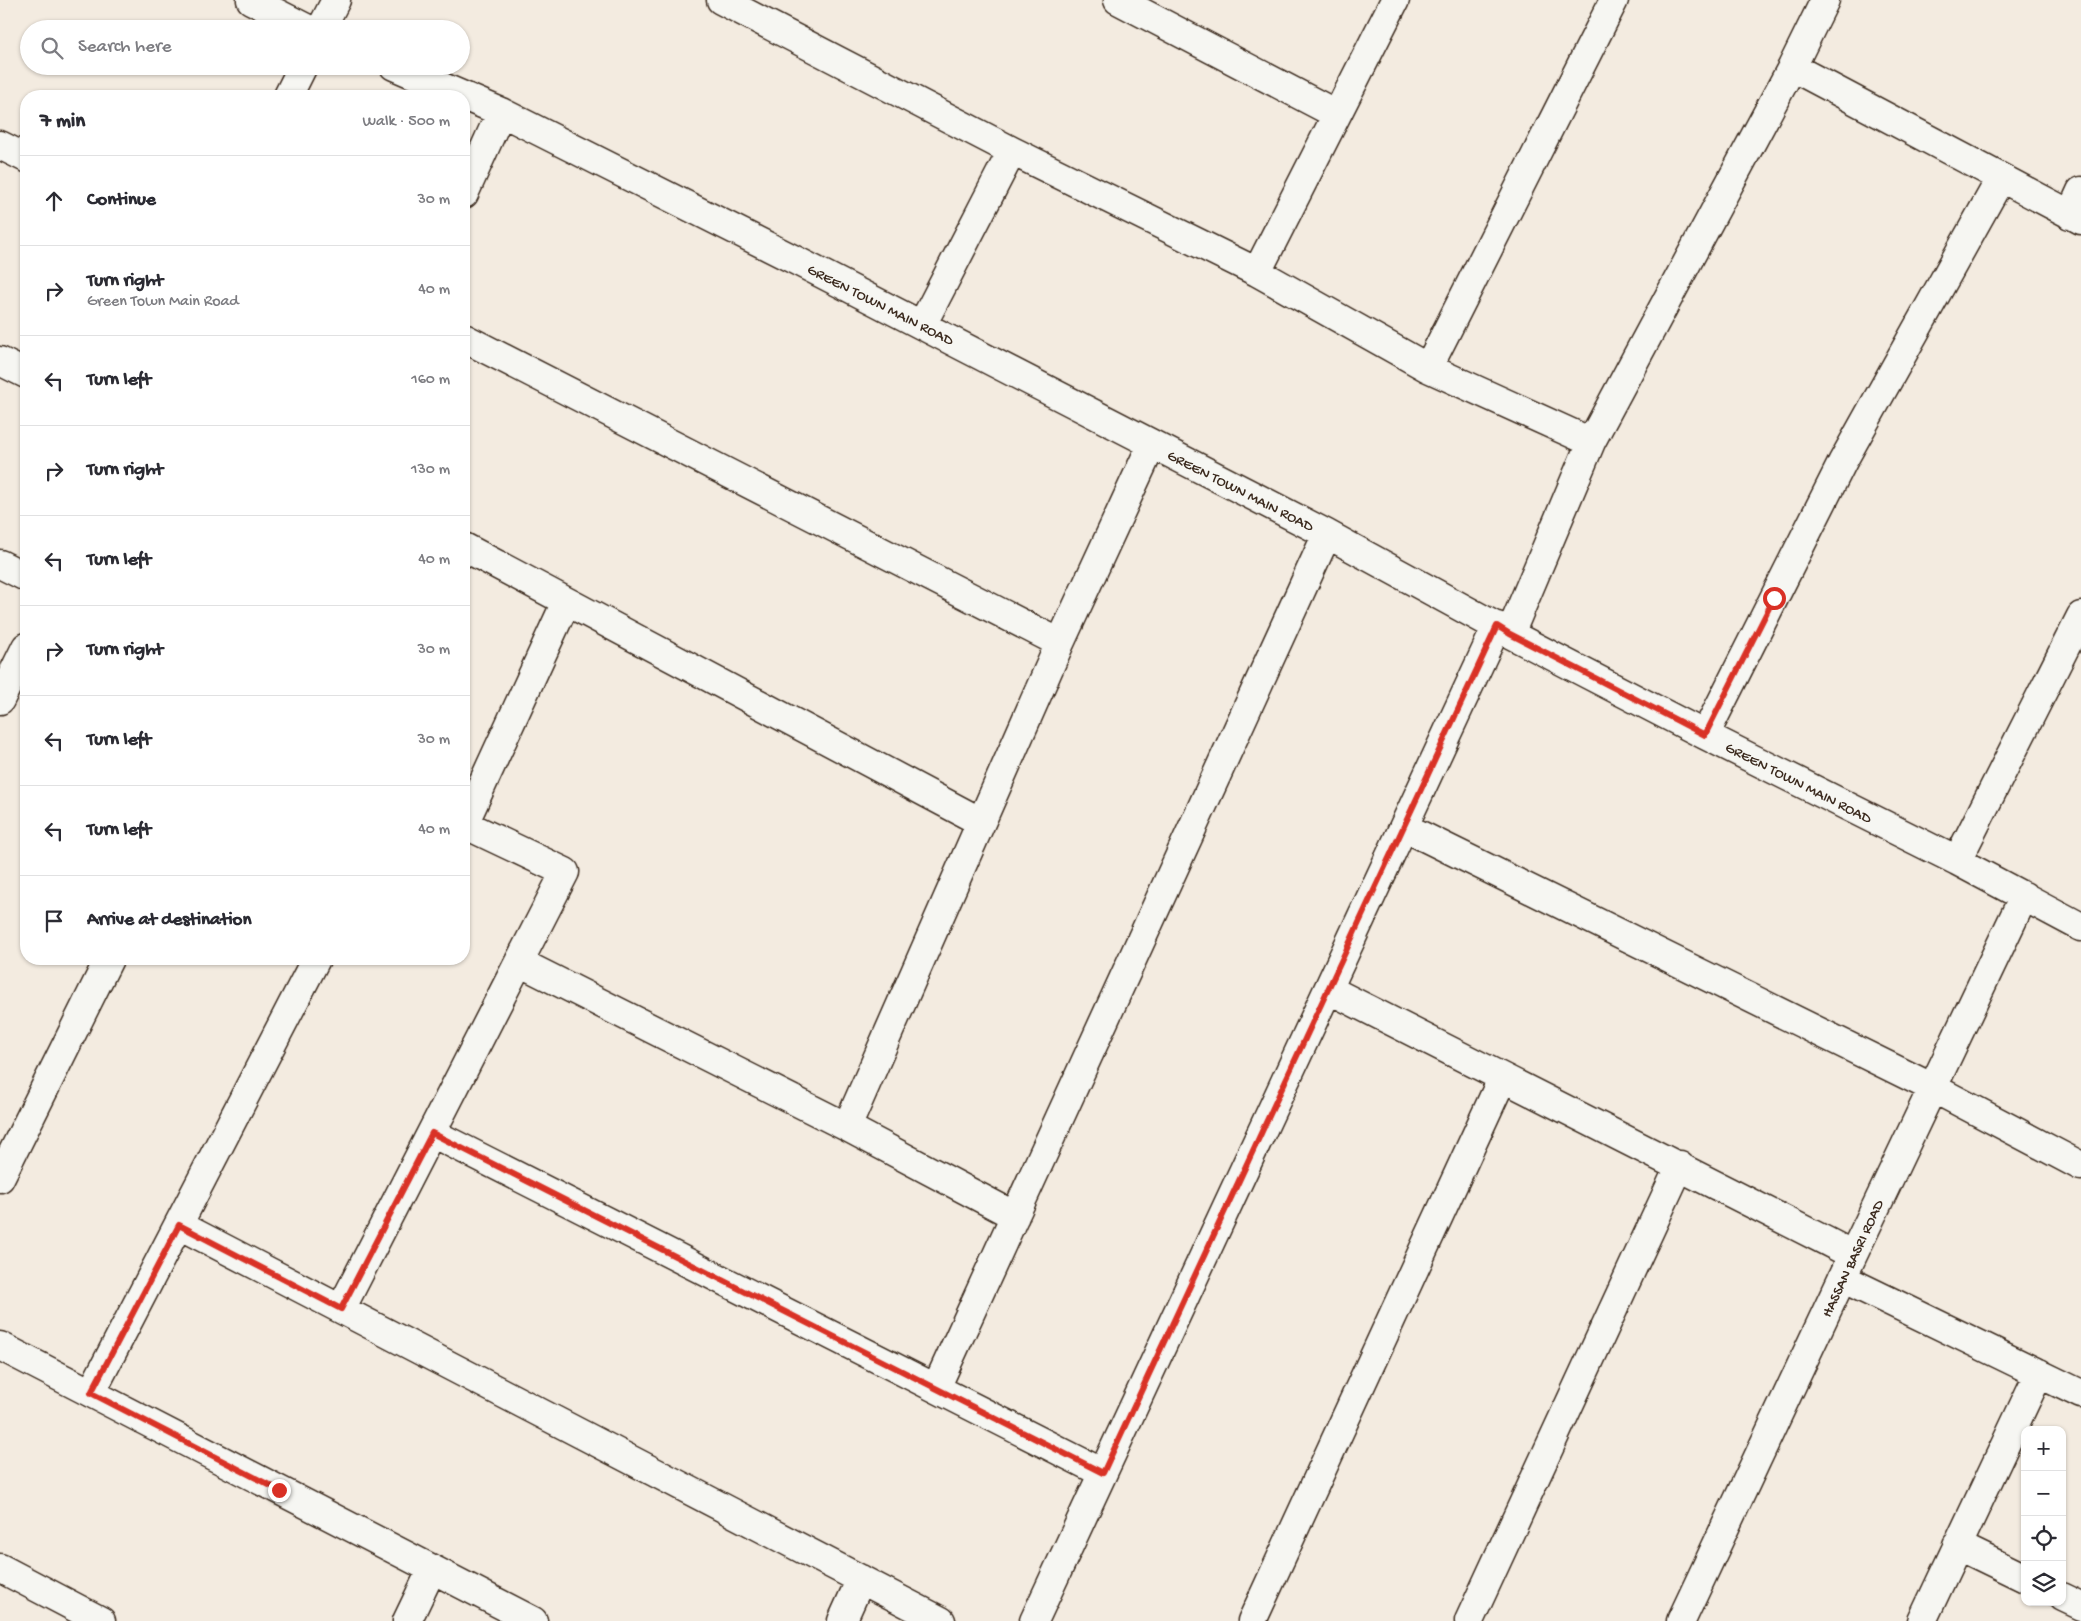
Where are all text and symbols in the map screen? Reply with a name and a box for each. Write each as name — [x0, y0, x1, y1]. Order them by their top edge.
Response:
search box — [20, 20, 470, 75]
icon: search — [38, 34, 66, 62]
text: Search here — [78, 36, 172, 59]
text: 7 min — [40, 110, 85, 135]
text: Walk · 500 m — [363, 113, 450, 132]
icon: ahead — [40, 187, 68, 215]
text: Continue — [87, 189, 156, 212]
text: 30 m — [417, 191, 450, 210]
street label: GREEN TOWN MAIN ROAD — [804, 261, 957, 351]
text: Turn right — [87, 270, 163, 293]
icon: right — [40, 277, 68, 305]
text: 40 m — [418, 281, 450, 300]
text: Green Town Main Road — [87, 293, 239, 312]
icon: left — [40, 367, 68, 395]
text: Turn left — [87, 369, 151, 392]
text: 160 m — [411, 371, 450, 390]
street label: GREEN TOWN MAIN ROAD — [1164, 447, 1317, 537]
icon: right — [40, 457, 68, 485]
text: Turn right — [87, 459, 163, 482]
text: 130 m — [411, 461, 450, 480]
icon: left — [40, 547, 68, 575]
text: Turn left — [87, 549, 151, 572]
text: 40 m — [418, 551, 450, 570]
route start — [1763, 587, 1786, 610]
icon: right — [40, 637, 68, 665]
text: Turn right — [87, 639, 163, 662]
text: 30 m — [417, 641, 450, 660]
icon: left — [40, 727, 68, 755]
text: Turn left — [87, 729, 151, 752]
text: 30 m — [417, 731, 450, 750]
street label: GREEN TOWN MAIN ROAD — [1722, 739, 1875, 829]
icon: left — [40, 817, 68, 845]
text: Turn left — [87, 819, 151, 842]
text: 40 m — [418, 821, 450, 840]
icon: arrive — [40, 907, 68, 935]
text: Arrive at destination — [87, 909, 251, 932]
street label: HASSAN BASRI ROAD — [1819, 1197, 1889, 1320]
map controls — [2021, 1426, 2066, 1606]
button: + — [2021, 1426, 2066, 1471]
button: − — [2021, 1471, 2066, 1516]
route end — [268, 1479, 291, 1502]
button: locate — [2021, 1516, 2066, 1561]
button: layers — [2021, 1561, 2066, 1606]

